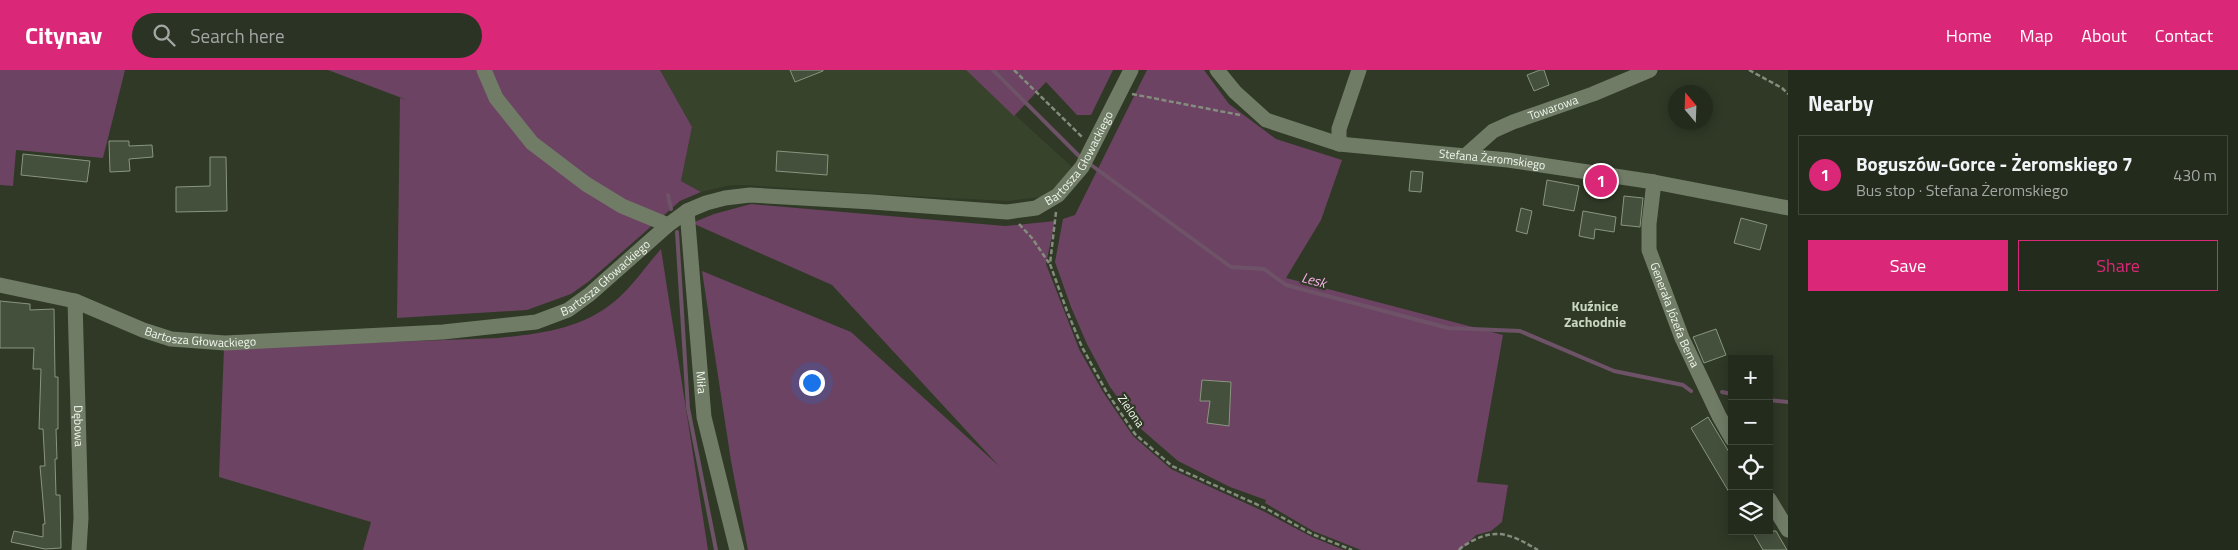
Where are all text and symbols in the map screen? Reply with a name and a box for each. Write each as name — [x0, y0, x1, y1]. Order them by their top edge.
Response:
search box — [132, 13, 482, 58]
text: Citynav — [25, 17, 102, 53]
icon: search — [150, 21, 178, 49]
text: Search here — [190, 21, 285, 50]
text: Home — [1946, 22, 1992, 49]
text: Map — [2020, 22, 2053, 49]
text: About — [2081, 22, 2127, 49]
text: Contact — [2155, 22, 2213, 49]
north arrow — [1668, 85, 1713, 130]
text: Nearby — [1808, 87, 1873, 119]
street label: Towarowa — [1525, 90, 1581, 125]
street label: Bartosza Głowackiego — [1041, 108, 1118, 210]
street label: Stefana Żeromskiego — [1438, 144, 1547, 175]
text: Boguszów-Gorce - Żeromskiego 7 — [1856, 149, 2133, 178]
pin: 1 — [1585, 162, 1617, 200]
text: 1 — [1821, 163, 1829, 187]
text: 430 m — [2173, 163, 2217, 187]
text: Bus stop · Stefana Żeromskiego — [1856, 178, 2068, 202]
street label: Bartosza Głowackiego — [558, 235, 654, 321]
button: Save — [1808, 240, 2008, 291]
button: Share — [2018, 240, 2218, 291]
street label: Generała Józefa Bema — [1645, 259, 1705, 370]
water label: Lesk — [1300, 266, 1330, 293]
district label: Kuźnice Zachodnie — [1564, 295, 1626, 332]
street label: Bartosza Głowackiego — [142, 321, 257, 352]
map controls — [1728, 355, 1773, 535]
button: + — [1728, 355, 1773, 400]
street label: Miła — [691, 370, 712, 394]
your location — [799, 370, 825, 396]
street label: Zielona — [1113, 390, 1150, 431]
button: − — [1728, 400, 1773, 445]
street label: Dębowa — [69, 405, 89, 447]
button: locate — [1728, 445, 1773, 490]
button: layers — [1728, 490, 1773, 535]

